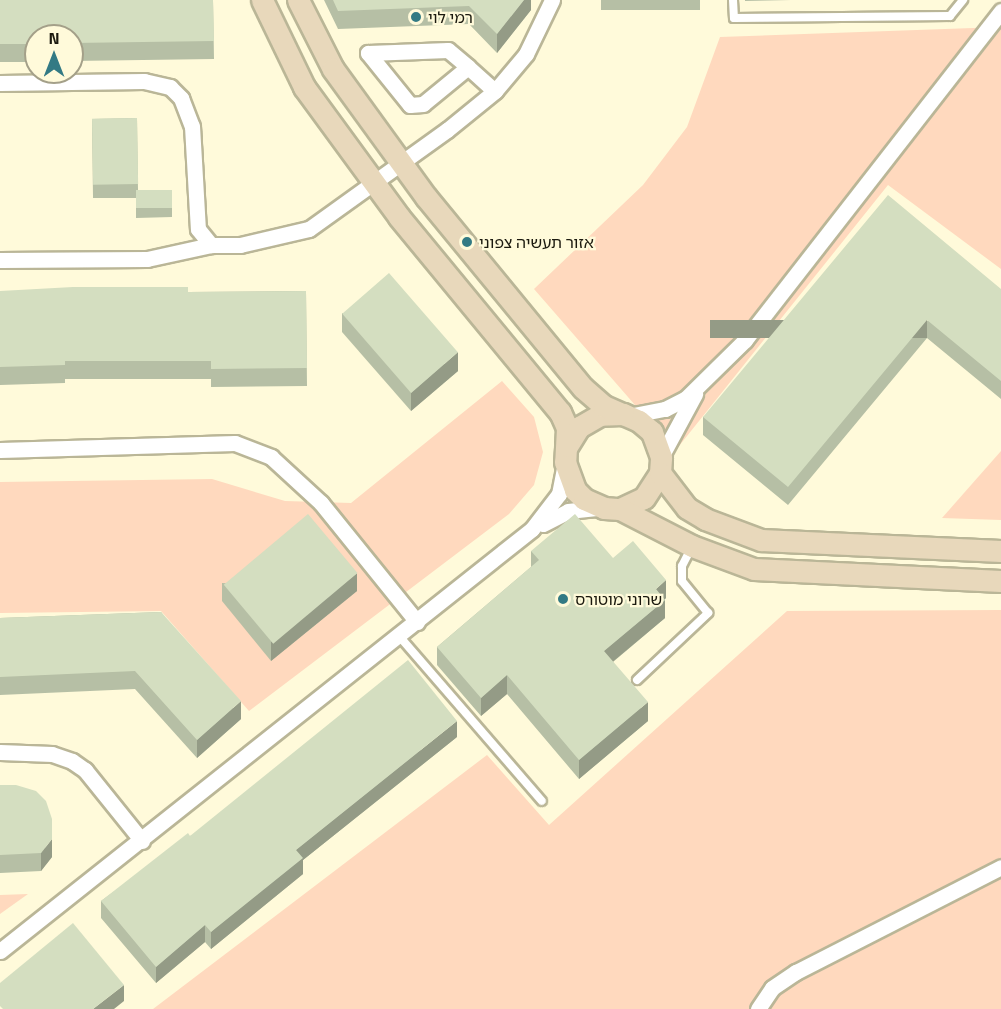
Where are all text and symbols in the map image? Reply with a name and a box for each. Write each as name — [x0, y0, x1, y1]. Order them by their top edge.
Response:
place label: רמי לוי — [428, 7, 473, 27]
marker: רמי לוי — [409, 10, 423, 24]
north arrow — [24, 24, 84, 84]
text: N — [48, 26, 60, 50]
place label: אזור תעשיה צפוני — [479, 232, 594, 252]
marker: אזור תעשיה צפוני — [460, 235, 474, 249]
place label: שרוני מוטורס — [575, 589, 662, 609]
marker: שרוני מוטורס — [556, 592, 570, 606]

